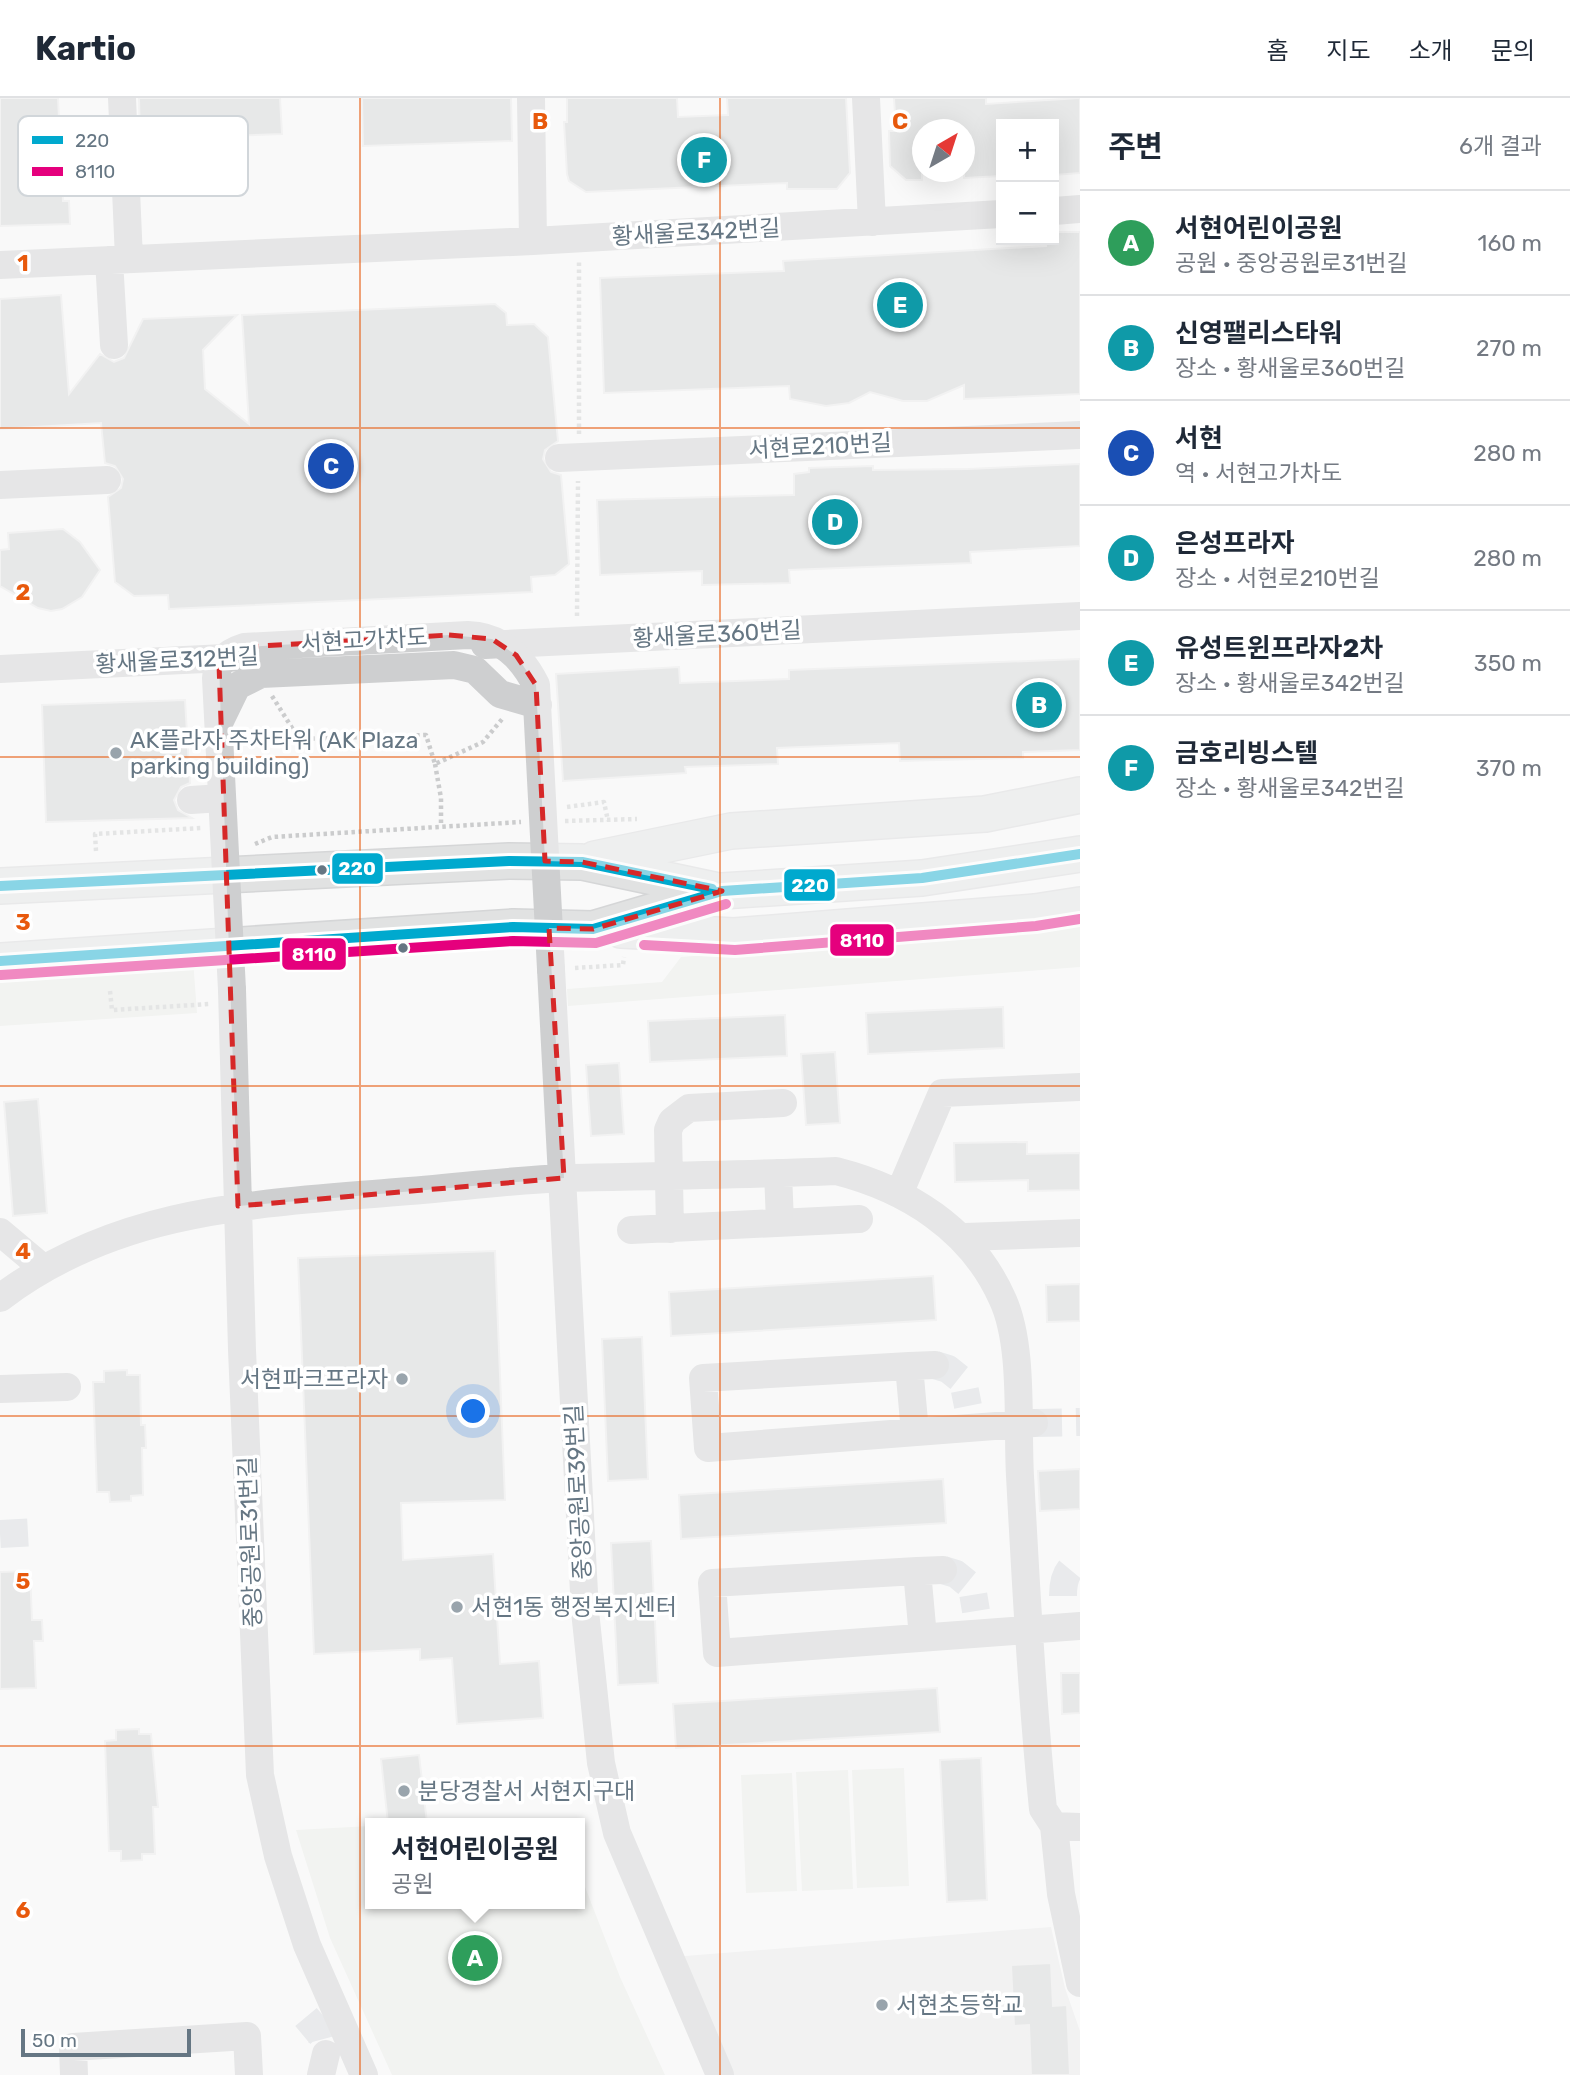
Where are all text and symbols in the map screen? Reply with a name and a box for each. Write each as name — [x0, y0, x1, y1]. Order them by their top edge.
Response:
text: Kartio — [35, 29, 136, 68]
text: 홈 — [1266, 37, 1288, 65]
text: 지도 — [1326, 37, 1371, 65]
text: 소개 — [1409, 37, 1453, 65]
text: 문의 — [1491, 37, 1535, 65]
text: B — [532, 107, 548, 135]
text: C — [892, 107, 908, 135]
legend — [18, 116, 248, 196]
north arrow — [912, 119, 975, 182]
map controls — [996, 119, 1059, 245]
button: + — [996, 119, 1059, 182]
text: 220 — [75, 129, 109, 152]
text: 주변 — [1108, 129, 1163, 165]
text: 6개 결과 — [1459, 132, 1542, 160]
pin: F — [681, 134, 727, 186]
text: 8110 — [75, 160, 115, 183]
button: − — [996, 182, 1059, 245]
text: 서현어린이공원 — [1175, 213, 1342, 244]
street label: 황새울로342번길 — [611, 214, 781, 250]
text: A — [1123, 229, 1139, 257]
text: 160 m — [1478, 229, 1542, 257]
text: 1 — [17, 249, 29, 277]
text: 공원 · 중앙공원로31번길 — [1175, 249, 1408, 277]
pin: E — [877, 279, 923, 331]
text: 신영팰리스타워 — [1175, 318, 1342, 349]
text: B — [1123, 334, 1139, 362]
text: 270 m — [1476, 334, 1542, 362]
text: 장소 · 황새울로360번길 — [1175, 354, 1405, 382]
text: 서현 — [1175, 423, 1223, 454]
street label: 서현로210번길 — [747, 428, 893, 464]
text: C — [1123, 439, 1139, 467]
text: 280 m — [1473, 439, 1542, 467]
pin: C — [308, 440, 354, 492]
text: 역 · 서현고가차도 — [1175, 459, 1342, 487]
pin: D — [812, 496, 858, 548]
text: 은성프라자 — [1175, 528, 1295, 559]
text: D — [1123, 544, 1139, 572]
text: 280 m — [1473, 544, 1542, 572]
text: 장소 · 서현로210번길 — [1175, 564, 1380, 592]
text: 2 — [16, 578, 30, 606]
street label: 황새울로360번길 — [632, 616, 802, 652]
street label: 서현고가차도 — [300, 623, 428, 657]
text: 유성트윈프라자2차 — [1175, 633, 1383, 664]
street label: 황새울로312번길 — [95, 642, 259, 678]
text: E — [1124, 649, 1138, 677]
text: 350 m — [1474, 649, 1542, 677]
text: 장소 · 황새울로342번길 — [1175, 669, 1405, 697]
pin: B — [1016, 679, 1062, 731]
place label: AK플라자 주차타워 (AK Plaza parking building) — [130, 726, 419, 780]
text: 금호리빙스텔 — [1175, 738, 1319, 769]
marker: AK플라자 주차타워 (AK Plaza parking building) — [108, 745, 124, 761]
text: F — [1124, 754, 1138, 782]
text: 370 m — [1476, 754, 1542, 782]
text: 장소 · 황새울로342번길 — [1175, 774, 1405, 802]
line badge: 220 — [331, 852, 384, 885]
text: 220 — [338, 857, 376, 880]
unlabelled marker — [315, 863, 329, 877]
line badge: 220 — [783, 868, 836, 902]
text: 220 — [791, 874, 829, 897]
text: 3 — [15, 908, 31, 936]
line badge: 8110 — [829, 923, 895, 957]
text: 8110 — [840, 929, 884, 952]
line badge: 8110 — [281, 937, 347, 971]
unlabelled marker — [396, 941, 410, 955]
text: 8110 — [292, 943, 336, 966]
text: 4 — [15, 1237, 31, 1265]
place label: 서현파크프라자 — [240, 1365, 388, 1393]
marker: 서현파크프라자 — [394, 1371, 410, 1387]
your location — [456, 1394, 490, 1428]
street label: 중앙공원로39번길 — [559, 1404, 597, 1580]
street label: 중앙공원로31번길 — [233, 1456, 267, 1628]
text: 5 — [16, 1567, 31, 1595]
place label: 서현1동 행정복지센터 — [471, 1593, 677, 1621]
marker: 서현1동 행정복지센터 — [449, 1599, 465, 1615]
place label: 분당경찰서 서현지구대 — [418, 1777, 635, 1805]
marker: 분당경찰서 서현지구대 — [396, 1783, 412, 1799]
popup — [365, 1818, 585, 1909]
text: 서현어린이공원 — [391, 1834, 559, 1865]
text: 공원 — [391, 1870, 434, 1898]
text: 6 — [16, 1896, 31, 1924]
pin: A — [452, 1932, 498, 1984]
place label: 서현초등학교 — [896, 1991, 1023, 2019]
marker: 서현초등학교 — [874, 1997, 890, 2013]
scale bar — [21, 2026, 191, 2058]
text: 50 m — [32, 2029, 77, 2052]

